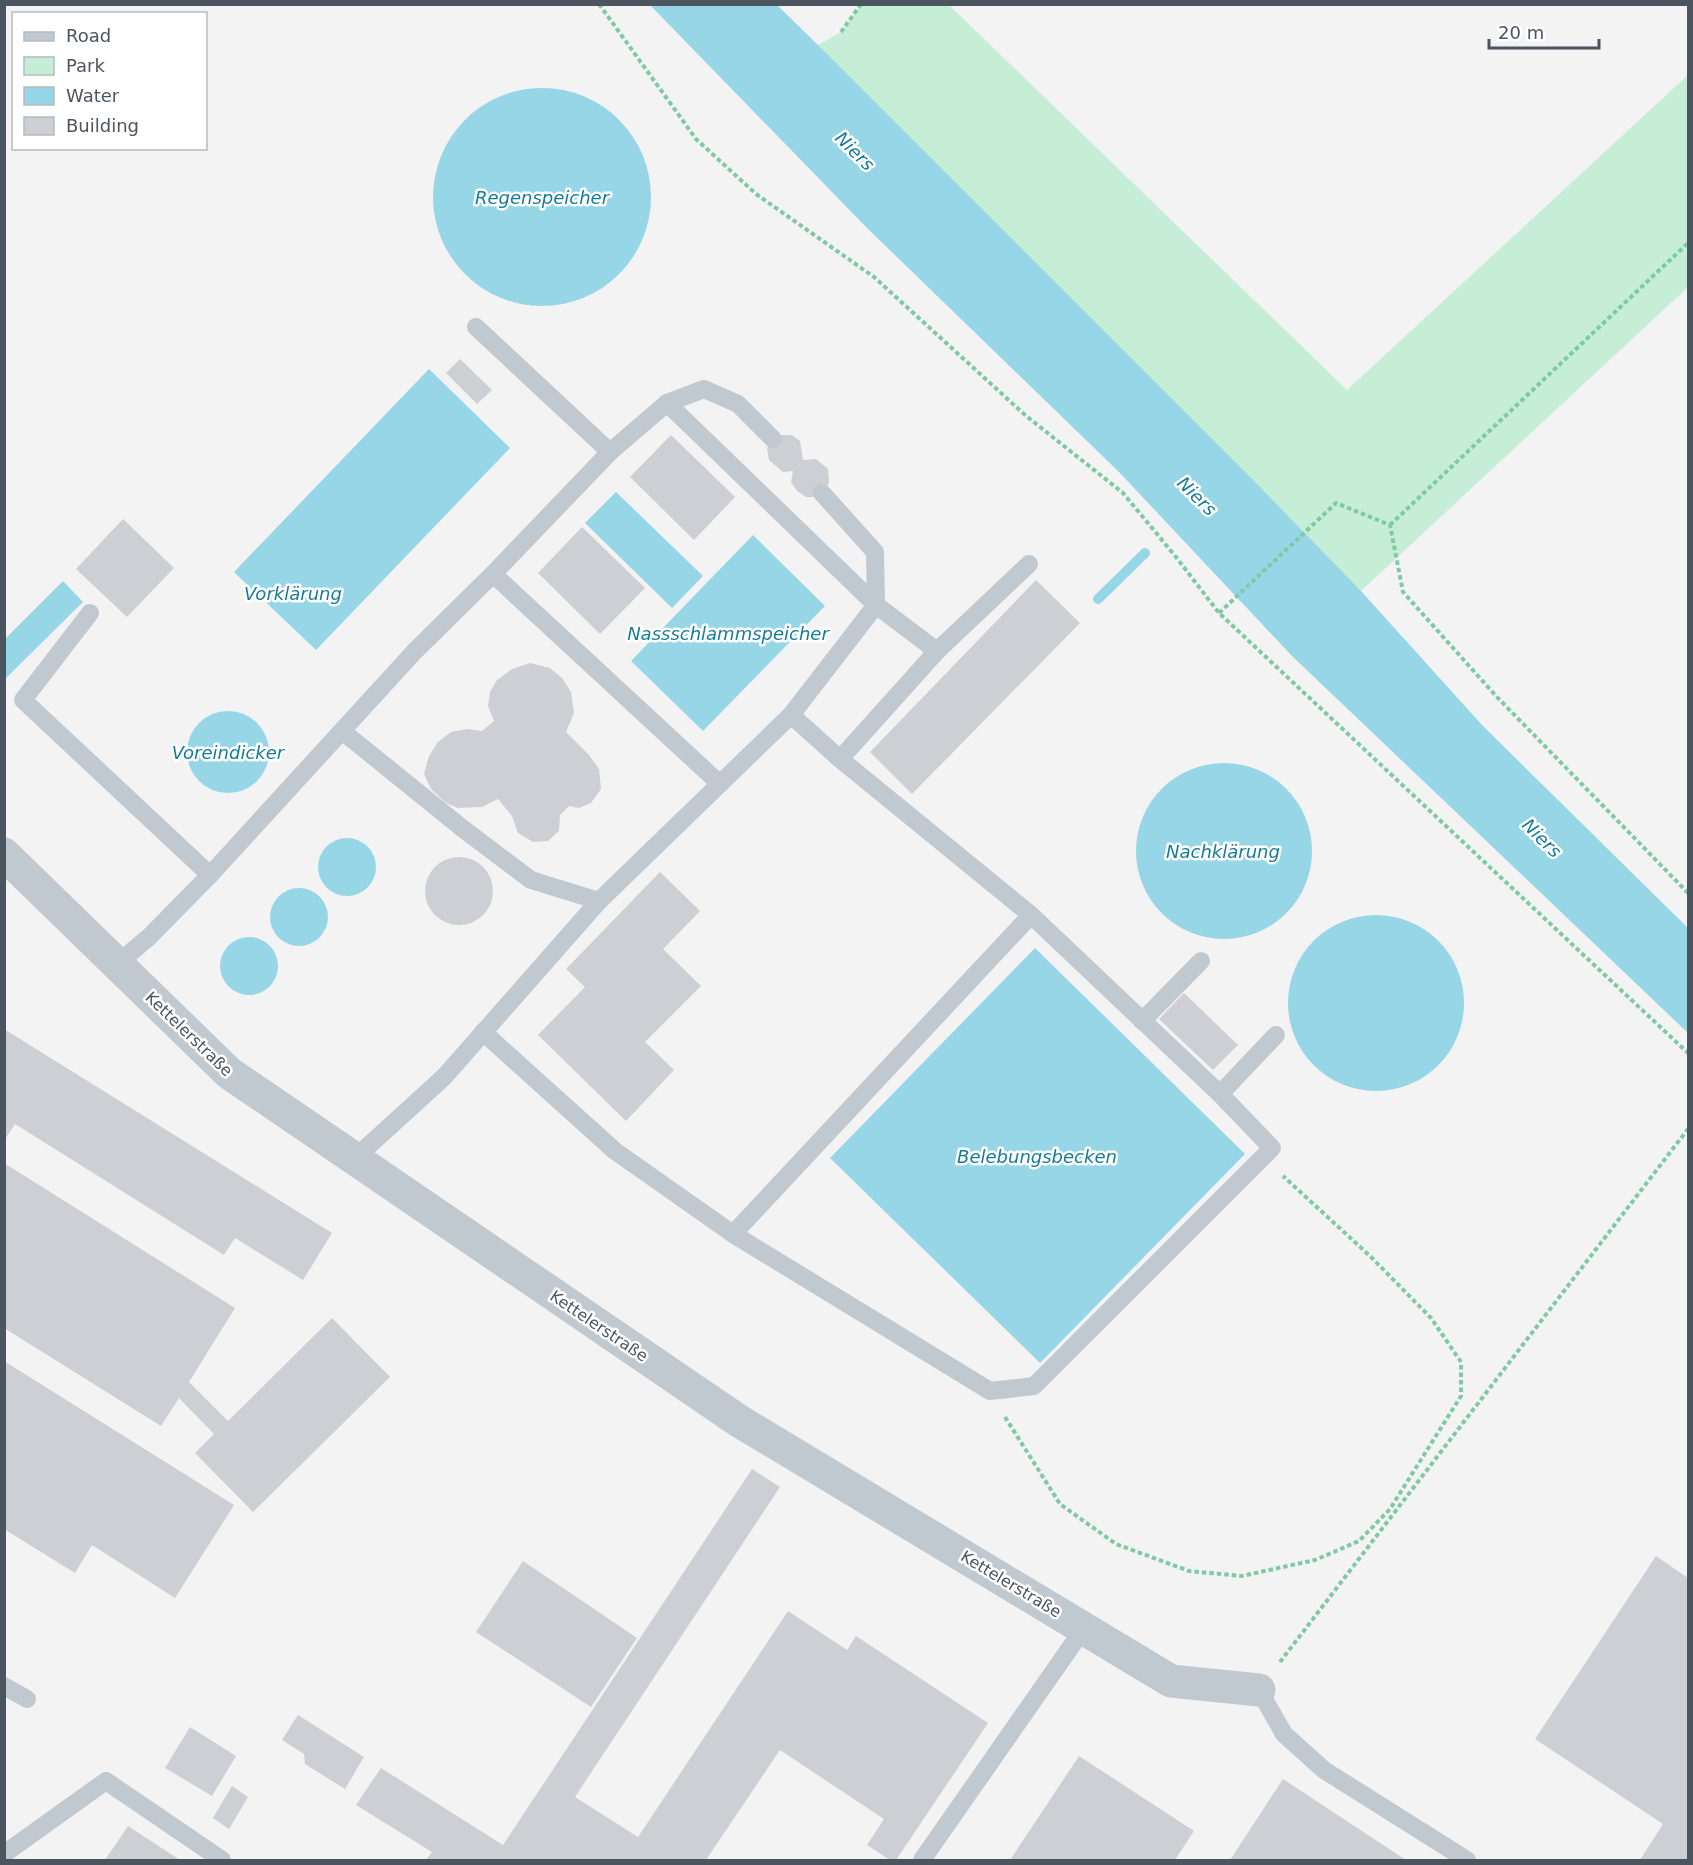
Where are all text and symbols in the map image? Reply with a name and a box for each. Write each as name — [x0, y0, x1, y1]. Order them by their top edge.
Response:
legend — [12, 12, 207, 150]
scale bar — [1489, 12, 1598, 50]
text: 20 m — [1498, 22, 1544, 43]
text: Road — [66, 25, 111, 46]
text: Park — [66, 55, 105, 76]
text: Water — [66, 85, 120, 106]
text: Building — [66, 115, 139, 136]
water label: Niers — [831, 127, 879, 175]
water label: Regenspeicher — [475, 187, 611, 208]
water label: Niers — [1173, 472, 1221, 520]
water label: Vorklärung — [244, 583, 342, 604]
water label: Nassschlammspeicher — [627, 623, 830, 644]
water label: Voreindicker — [172, 742, 286, 763]
water label: Niers — [1518, 814, 1566, 862]
water label: Nachklärung — [1166, 841, 1280, 862]
street label: Kettelerstraße — [141, 988, 237, 1080]
water label: Belebungsbecken — [957, 1146, 1117, 1167]
street label: Kettelerstraße — [547, 1286, 651, 1366]
street label: Kettelerstraße — [957, 1547, 1065, 1621]

